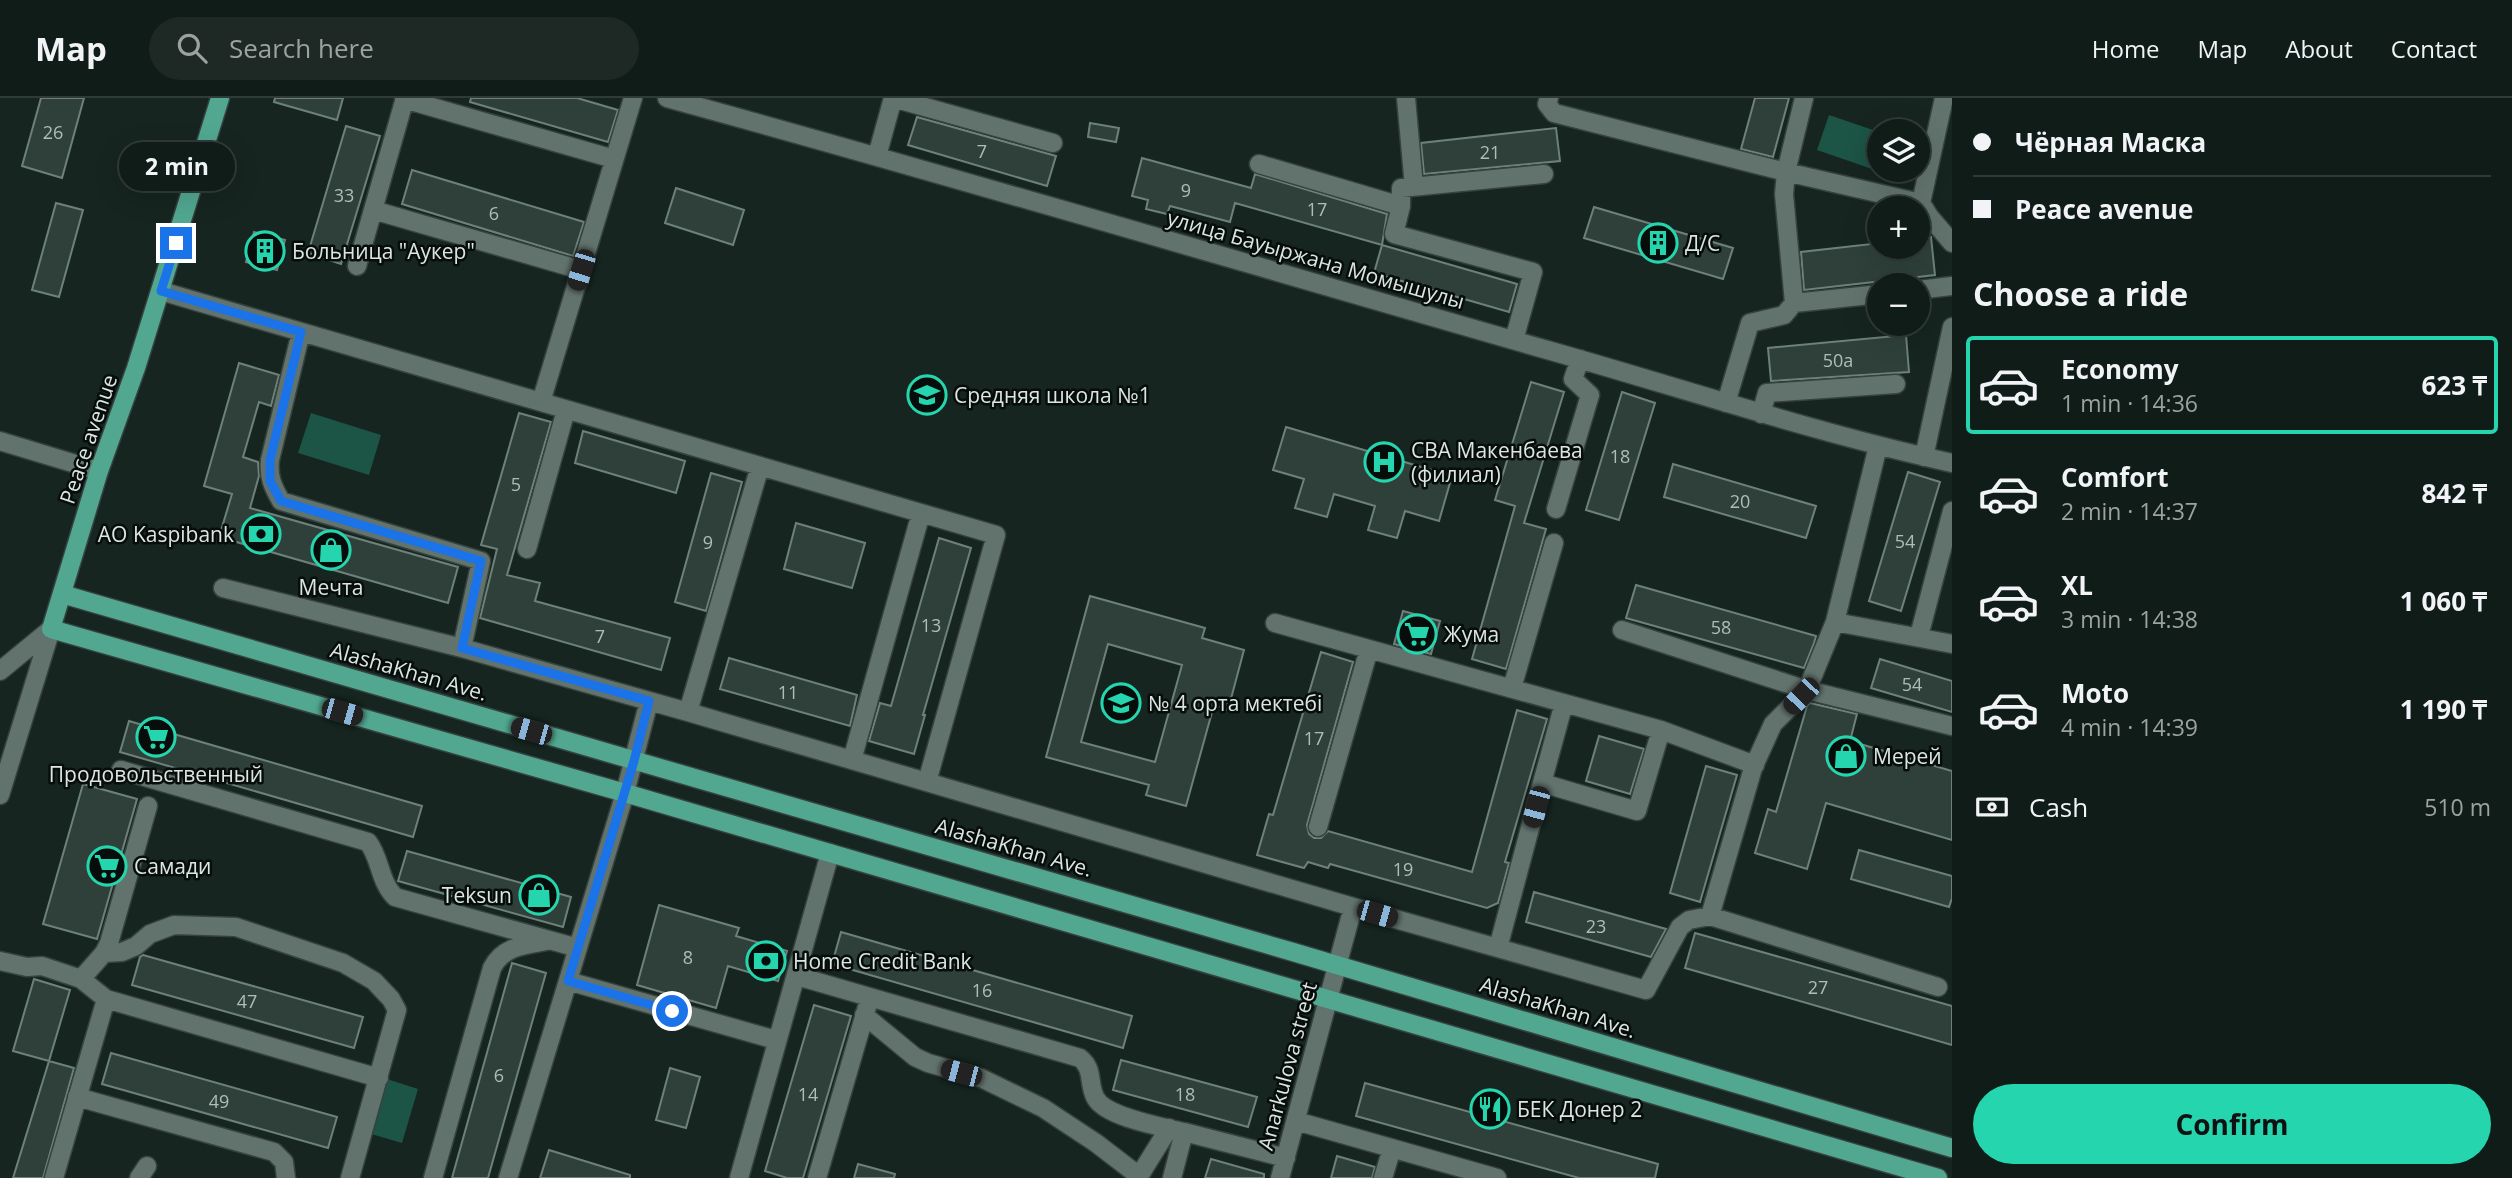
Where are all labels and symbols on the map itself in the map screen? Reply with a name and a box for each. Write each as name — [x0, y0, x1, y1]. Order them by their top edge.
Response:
house number: 26 — [43, 120, 63, 144]
house number: 7 — [977, 139, 987, 163]
house number: 21 — [1480, 140, 1500, 164]
callout: 2 min — [118, 142, 234, 190]
house number: 9 — [1181, 178, 1191, 202]
house number: 33 — [334, 183, 354, 207]
house number: 17 — [1307, 197, 1327, 221]
house number: 6 — [489, 201, 499, 225]
street label: улица Бауыржана Момышулы — [1164, 203, 1468, 315]
building icon: Д/С — [1637, 222, 1679, 264]
route end — [160, 227, 192, 259]
place label: Д/С — [1685, 229, 1720, 257]
building icon: Больница "Аукер" — [244, 230, 286, 272]
place label: Больница "Аукер" — [292, 237, 475, 265]
car — [565, 247, 598, 293]
house number: 50а — [1823, 348, 1853, 372]
street label: Peace avenue — [53, 371, 123, 507]
school or university icon: Средняя школа №1 — [906, 374, 948, 416]
place label: Средняя школа №1 — [954, 381, 1151, 409]
place label: СВА Макенбаева (филиал) — [1411, 436, 1583, 488]
hospital icon: СВА Макенбаева (филиал) — [1363, 441, 1405, 483]
house number: 18 — [1610, 444, 1630, 468]
house number: 5 — [511, 472, 521, 496]
house number: 20 — [1730, 489, 1750, 513]
bank icon: AO Kaspibank — [240, 513, 282, 555]
place label: AO Kaspibank — [98, 520, 234, 548]
shop icon: Мечта — [310, 529, 352, 571]
house number: 54 — [1895, 529, 1915, 553]
house number: 9 — [703, 530, 713, 554]
place label: Мечта — [299, 573, 363, 601]
house number: 13 — [921, 613, 941, 637]
supermarket icon: Жума — [1396, 613, 1438, 655]
house number: 58 — [1711, 615, 1731, 639]
place label: Жума — [1444, 620, 1499, 648]
house number: 7 — [595, 624, 605, 648]
street label: AlashaKhan Ave. — [327, 635, 491, 707]
house number: 54 — [1902, 672, 1922, 696]
car — [1779, 674, 1824, 718]
house number: 11 — [778, 680, 798, 704]
school or university icon: № 4 орта мектебі — [1100, 682, 1142, 724]
place label: № 4 орта мектебі — [1148, 689, 1322, 717]
car — [319, 696, 366, 728]
car — [508, 715, 555, 747]
supermarket icon: Продовольственный — [135, 716, 177, 758]
house number: 17 — [1304, 726, 1324, 750]
shop icon: Мерей — [1825, 735, 1867, 777]
place label: Мерей — [1873, 742, 1942, 770]
place label: Продовольственный — [49, 760, 263, 788]
car — [1521, 784, 1552, 830]
street label: AlashaKhan Ave. — [932, 811, 1096, 883]
supermarket icon: Самади — [86, 845, 128, 887]
place label: Самади — [134, 852, 211, 880]
house number: 19 — [1393, 857, 1413, 881]
shop icon: Teksun — [518, 874, 560, 916]
place label: Teksun — [442, 881, 512, 909]
car — [1354, 898, 1401, 930]
house number: 23 — [1586, 914, 1606, 938]
bank icon: Home Credit Bank — [745, 940, 787, 982]
house number: 8 — [683, 945, 693, 969]
place label: Home Credit Bank — [793, 947, 972, 975]
street label: AlashaKhan Ave. — [1477, 970, 1639, 1044]
house number: 27 — [1808, 975, 1828, 999]
house number: 16 — [972, 978, 992, 1002]
street label: Anarkulova street — [1251, 979, 1323, 1153]
house number: 47 — [237, 989, 257, 1013]
route start — [656, 995, 688, 1027]
car — [938, 1057, 985, 1089]
house number: 6 — [494, 1063, 504, 1087]
house number: 14 — [798, 1082, 818, 1106]
house number: 18 — [1175, 1082, 1195, 1106]
restaurant icon: БЕК Донер 2 — [1469, 1088, 1511, 1130]
house number: 49 — [209, 1089, 229, 1113]
place label: БЕК Донер 2 — [1517, 1095, 1642, 1123]

